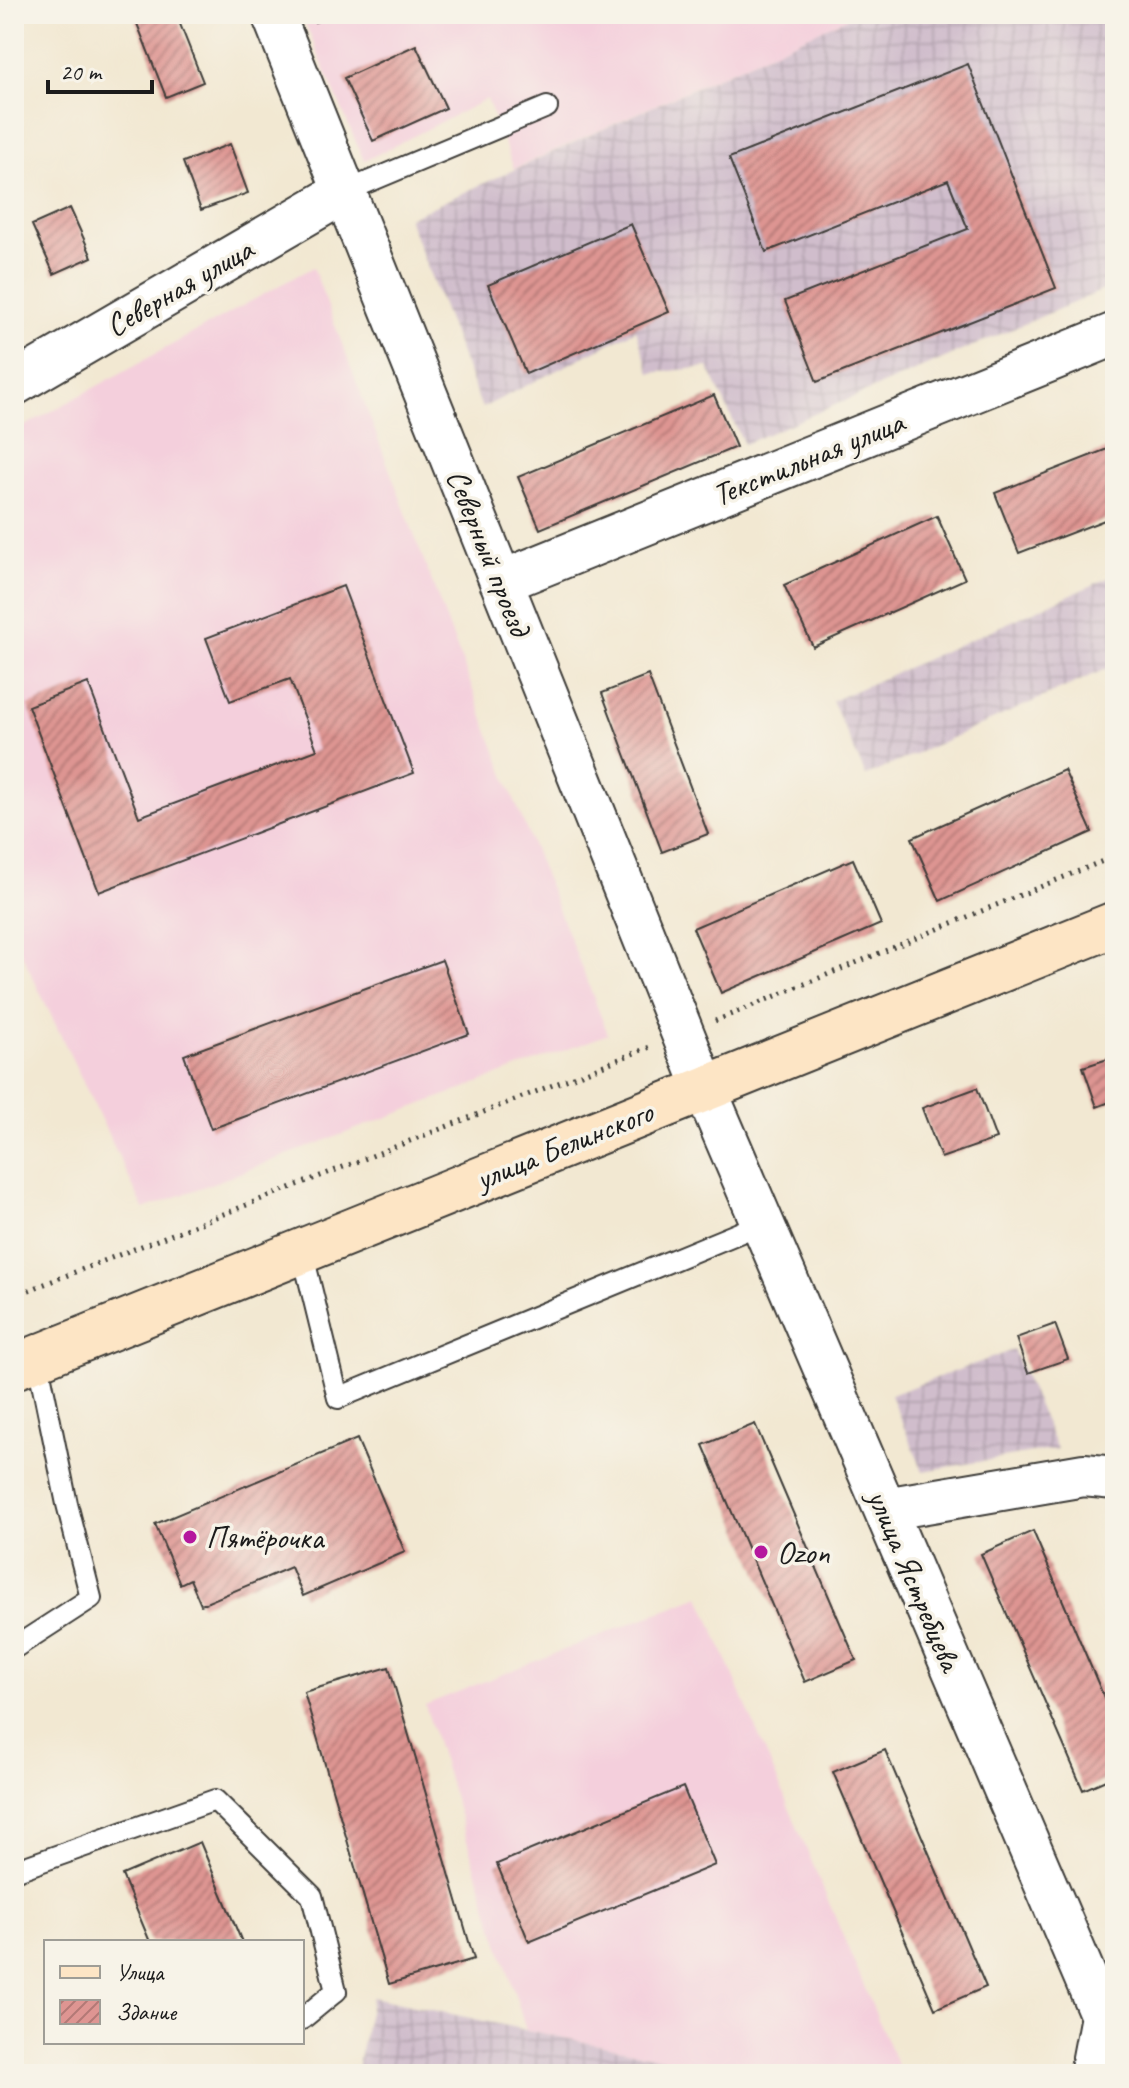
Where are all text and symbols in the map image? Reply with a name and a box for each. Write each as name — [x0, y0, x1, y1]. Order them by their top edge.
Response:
scale bar — [48, 44, 152, 94]
text: 20 m — [60, 57, 103, 87]
street label: Северная улица — [98, 228, 262, 346]
street label: Текстильная улица — [706, 401, 912, 516]
street label: Северный проезд — [437, 463, 541, 644]
street label: улица Белинского — [468, 1091, 660, 1200]
street label: улица Ястребцева — [857, 1482, 972, 1680]
place label: Пятёрочка — [206, 1517, 325, 1558]
marker: Пятёрочка — [181, 1528, 199, 1546]
place label: Ozon — [777, 1532, 830, 1573]
marker: Ozon — [752, 1543, 770, 1561]
legend — [44, 1940, 304, 2044]
text: Улица — [116, 1957, 165, 1987]
text: Здание — [116, 1997, 178, 2027]

